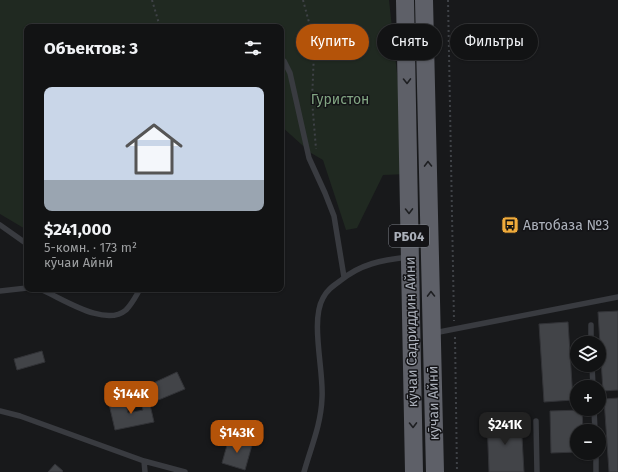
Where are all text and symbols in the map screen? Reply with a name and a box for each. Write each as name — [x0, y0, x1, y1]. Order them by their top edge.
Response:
chip: Купить — [296, 24, 369, 60]
chip: Снять — [377, 24, 442, 60]
chip: Фильтры — [450, 24, 538, 60]
icon: filters — [242, 37, 264, 59]
text: Объектов: 3 — [44, 38, 138, 59]
one-way arrow — [402, 78, 411, 84]
park label: Гуристон — [311, 91, 369, 108]
icon: home — [118, 113, 190, 185]
one-way arrow — [424, 161, 432, 167]
one-way arrow — [405, 208, 413, 214]
bus stop icon: Автобаза №3 — [500, 215, 520, 235]
place label: Автобаза №3 — [523, 217, 609, 234]
text: $241,000 — [44, 219, 111, 240]
road number: РБ04 — [389, 225, 429, 247]
text: 5-комн. · 173 m² — [44, 240, 137, 255]
text: кӯчаи Айнӣ — [44, 255, 113, 270]
street label: кӯчаи Садриддин Айни — [402, 256, 421, 408]
one-way arrow — [427, 291, 435, 297]
map controls — [570, 336, 606, 460]
button: layers — [570, 336, 606, 372]
street label: кӯчаи Айнӣ — [424, 365, 443, 441]
button: + — [570, 380, 606, 416]
pin: $144K — [103, 381, 159, 415]
text: $144K — [113, 386, 149, 401]
pin: $241K — [477, 412, 533, 446]
text: $241K — [488, 417, 522, 432]
pin: $143K — [209, 420, 265, 454]
one-way arrow — [409, 422, 417, 428]
button: − — [570, 424, 606, 460]
text: $143K — [220, 425, 254, 440]

